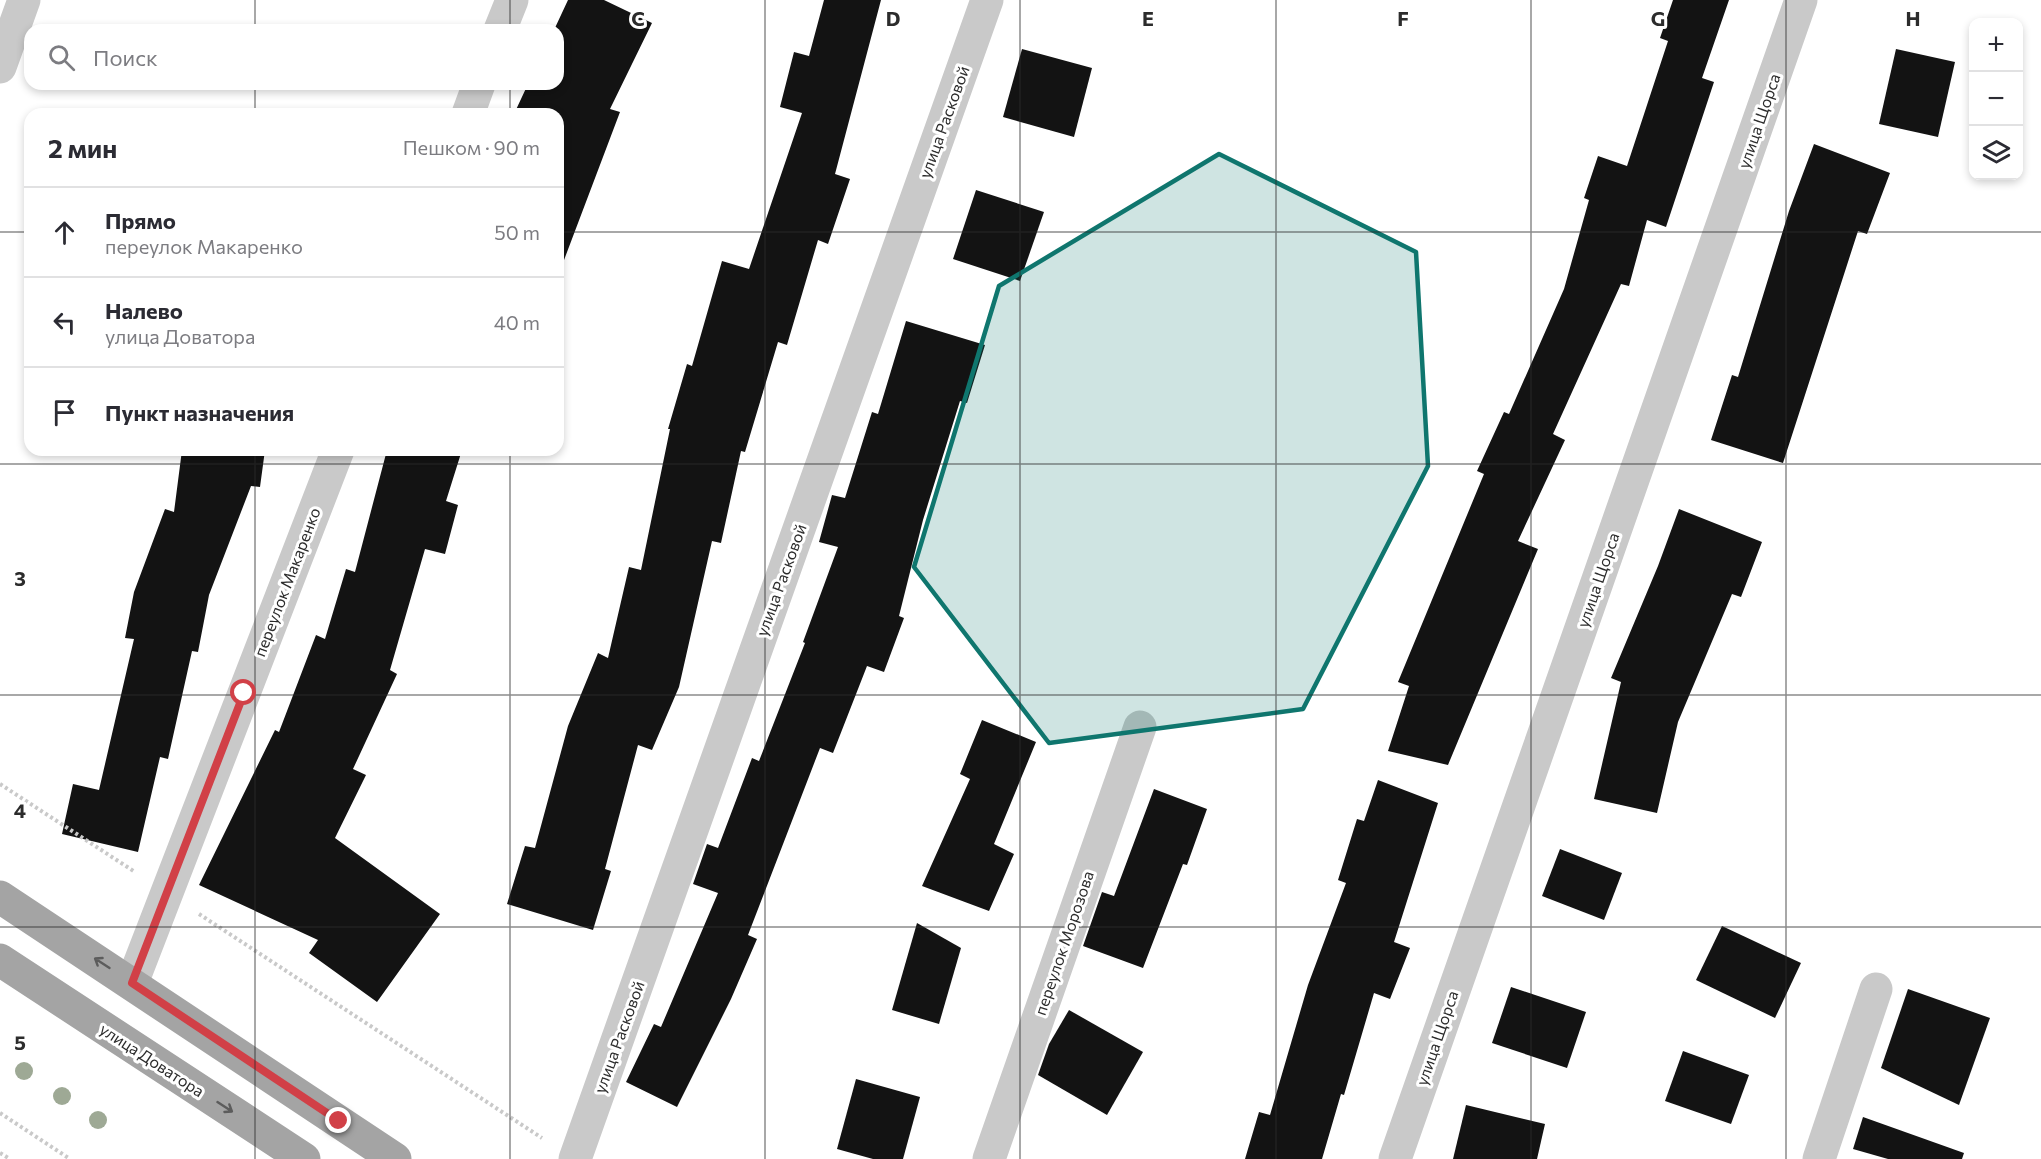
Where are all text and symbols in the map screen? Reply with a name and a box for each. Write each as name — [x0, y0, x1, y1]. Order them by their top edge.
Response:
text: C — [631, 6, 645, 30]
text: D — [886, 6, 900, 30]
text: E — [1142, 6, 1154, 30]
text: F — [1397, 6, 1409, 30]
text: G — [1651, 6, 1665, 30]
text: H — [1906, 6, 1921, 30]
map controls — [1969, 18, 2023, 180]
button: + — [1969, 18, 2023, 72]
search box — [24, 24, 564, 90]
icon: search — [45, 41, 78, 74]
text: Поиск — [93, 44, 158, 71]
street label: улица Расковой — [914, 63, 973, 181]
street label: улица Щорса — [1733, 71, 1784, 171]
button: − — [1969, 72, 2023, 126]
button: layers — [1969, 126, 2023, 180]
text: 2 мин — [48, 132, 117, 163]
text: Пешком · 90 m — [403, 135, 540, 159]
text: Прямо — [105, 207, 176, 234]
icon: ahead — [48, 216, 81, 249]
text: 50 m — [494, 220, 540, 244]
text: переулок Макаренко — [105, 234, 303, 258]
text: Налево — [105, 297, 183, 324]
icon: left — [48, 306, 81, 339]
text: 40 m — [494, 310, 540, 334]
text: улица Доватора — [105, 324, 255, 348]
icon: arrive — [48, 396, 81, 429]
text: Пункт назначения — [105, 399, 294, 426]
street label: переулок Макаренко — [249, 505, 324, 659]
street label: улица Расковой — [751, 521, 810, 639]
street label: улица Щорса — [1572, 530, 1623, 630]
text: 3 — [14, 566, 26, 590]
route start — [230, 679, 256, 705]
text: 4 — [14, 798, 26, 822]
street label: переулок Морозова — [1030, 868, 1097, 1017]
one-way arrow — [94, 957, 111, 969]
street label: улица Расковой — [589, 978, 648, 1096]
street label: улица Щорса — [1411, 988, 1462, 1088]
street label: улица Доватора — [97, 1019, 208, 1100]
text: 5 — [14, 1030, 26, 1054]
one-way arrow — [216, 1101, 233, 1113]
route end — [325, 1107, 351, 1133]

